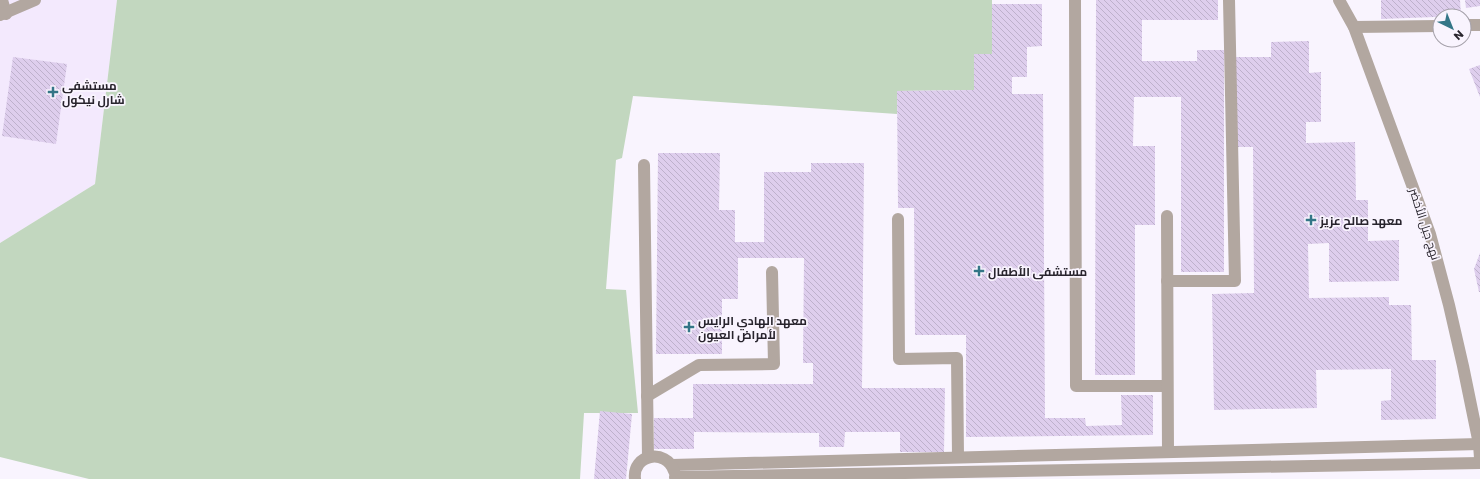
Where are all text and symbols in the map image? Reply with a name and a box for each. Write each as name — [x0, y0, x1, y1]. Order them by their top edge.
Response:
north arrow — [1432, 8, 1472, 48]
text: N — [1450, 27, 1467, 44]
place label: مستشفى شارل نيكول — [62, 77, 125, 108]
marker: مستشفى شارل نيكول — [47, 86, 59, 98]
street label: نهج جبل الأخضر — [1405, 185, 1445, 262]
place label: معهد صالح عزيز — [1319, 212, 1403, 230]
marker: معهد صالح عزيز — [1305, 214, 1317, 226]
place label: مستشفى الأطفال — [988, 263, 1087, 280]
marker: مستشفى الأطفال — [973, 265, 985, 277]
place label: معهد الهادي الرايس لأمراض العيون — [698, 312, 807, 343]
marker: معهد الهادي الرايس لأمراض العيون — [683, 321, 695, 333]

